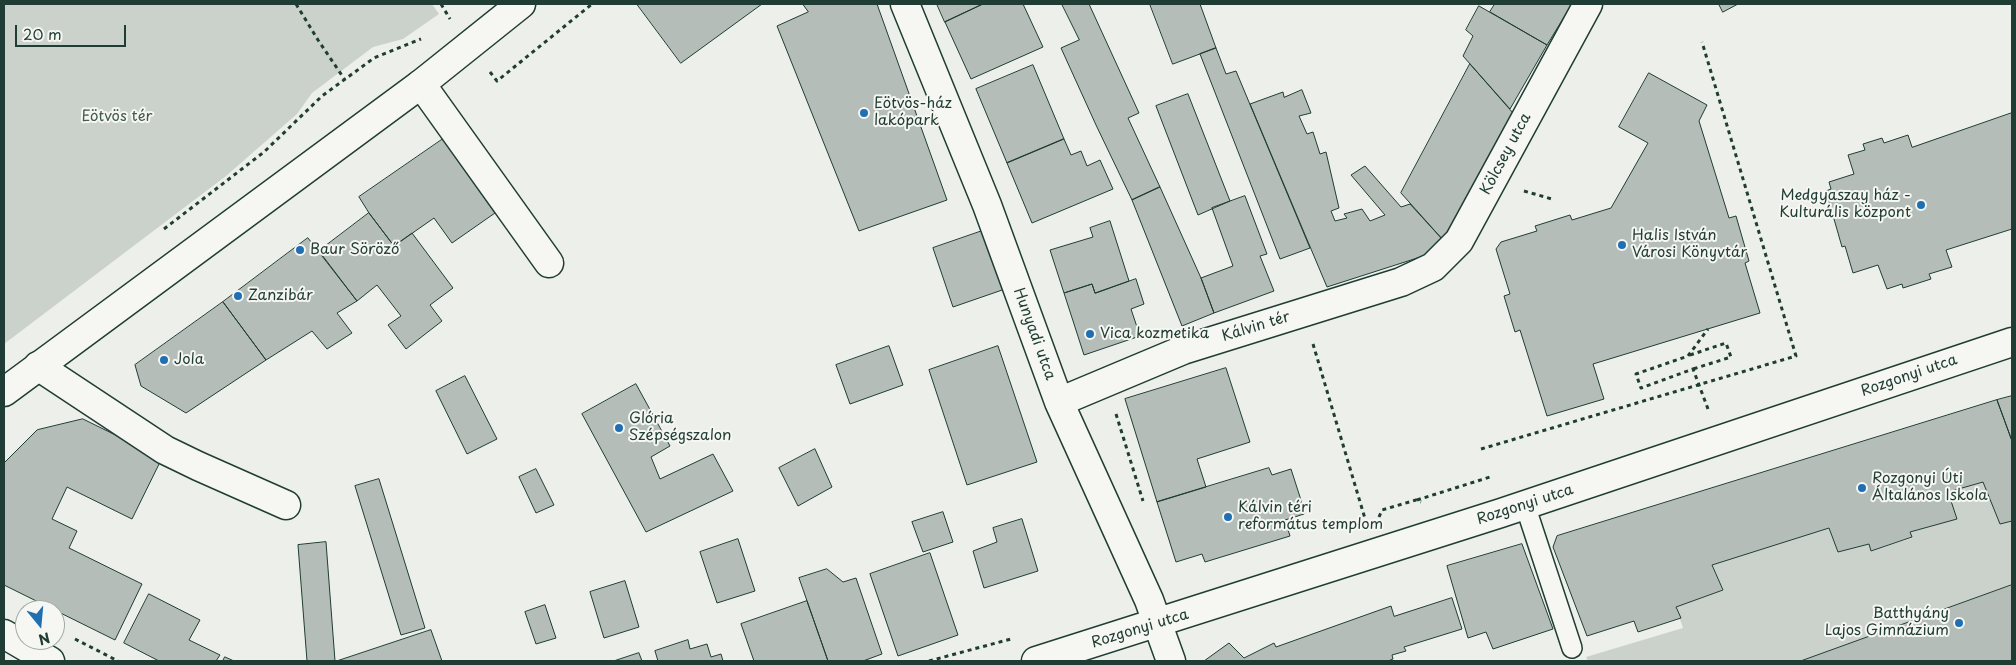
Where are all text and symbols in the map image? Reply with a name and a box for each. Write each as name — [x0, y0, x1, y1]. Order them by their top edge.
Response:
scale bar — [18, 15, 129, 47]
text: 20 m — [23, 22, 62, 45]
place label: Eötvös-ház lakópark — [874, 95, 952, 130]
marker: Eötvös-ház lakópark — [858, 107, 870, 119]
park label: Eötvös tér — [81, 108, 153, 126]
street label: Kölcsey utca — [1477, 110, 1535, 198]
place label: Medgyaszay ház - Kulturális központ — [1779, 187, 1911, 222]
marker: Medgyaszay ház - Kulturális központ — [1915, 199, 1927, 211]
place label: Halis István Városi Könyvtár — [1632, 227, 1747, 262]
marker: Halis István Városi Könyvtár — [1616, 239, 1628, 251]
place label: Baur Söröző — [310, 241, 399, 259]
marker: Baur Söröző — [294, 244, 306, 256]
street label: Hunyadi utca — [1009, 285, 1059, 383]
place label: Zanzibár — [248, 287, 313, 305]
marker: Zanzibár — [232, 290, 244, 302]
street label: Kálvin tér — [1220, 308, 1292, 346]
place label: Vica kozmetika — [1100, 325, 1209, 343]
marker: Vica kozmetika — [1084, 328, 1096, 340]
place label: Jola — [174, 351, 204, 369]
street label: Rozgonyi utca — [1858, 351, 1960, 401]
marker: Jola — [158, 354, 170, 366]
place label: Glória Szépségszalon — [629, 410, 732, 445]
marker: Glória Szépségszalon — [613, 422, 625, 434]
place label: Rozgonyi Úti Általános Iskola — [1872, 470, 1988, 505]
street label: Rozgonyi utca — [1474, 481, 1576, 529]
marker: Rozgonyi Úti Általános Iskola — [1856, 482, 1868, 494]
place label: Kálvin téri református templom — [1238, 499, 1383, 534]
marker: Kálvin téri református templom — [1222, 511, 1234, 523]
north arrow — [15, 600, 65, 650]
place label: Batthyány Lajos Gimnázium — [1825, 605, 1949, 640]
street label: Rozgonyi utca — [1089, 606, 1191, 652]
marker: Batthyány Lajos Gimnázium — [1953, 617, 1965, 629]
text: N — [36, 627, 53, 651]

